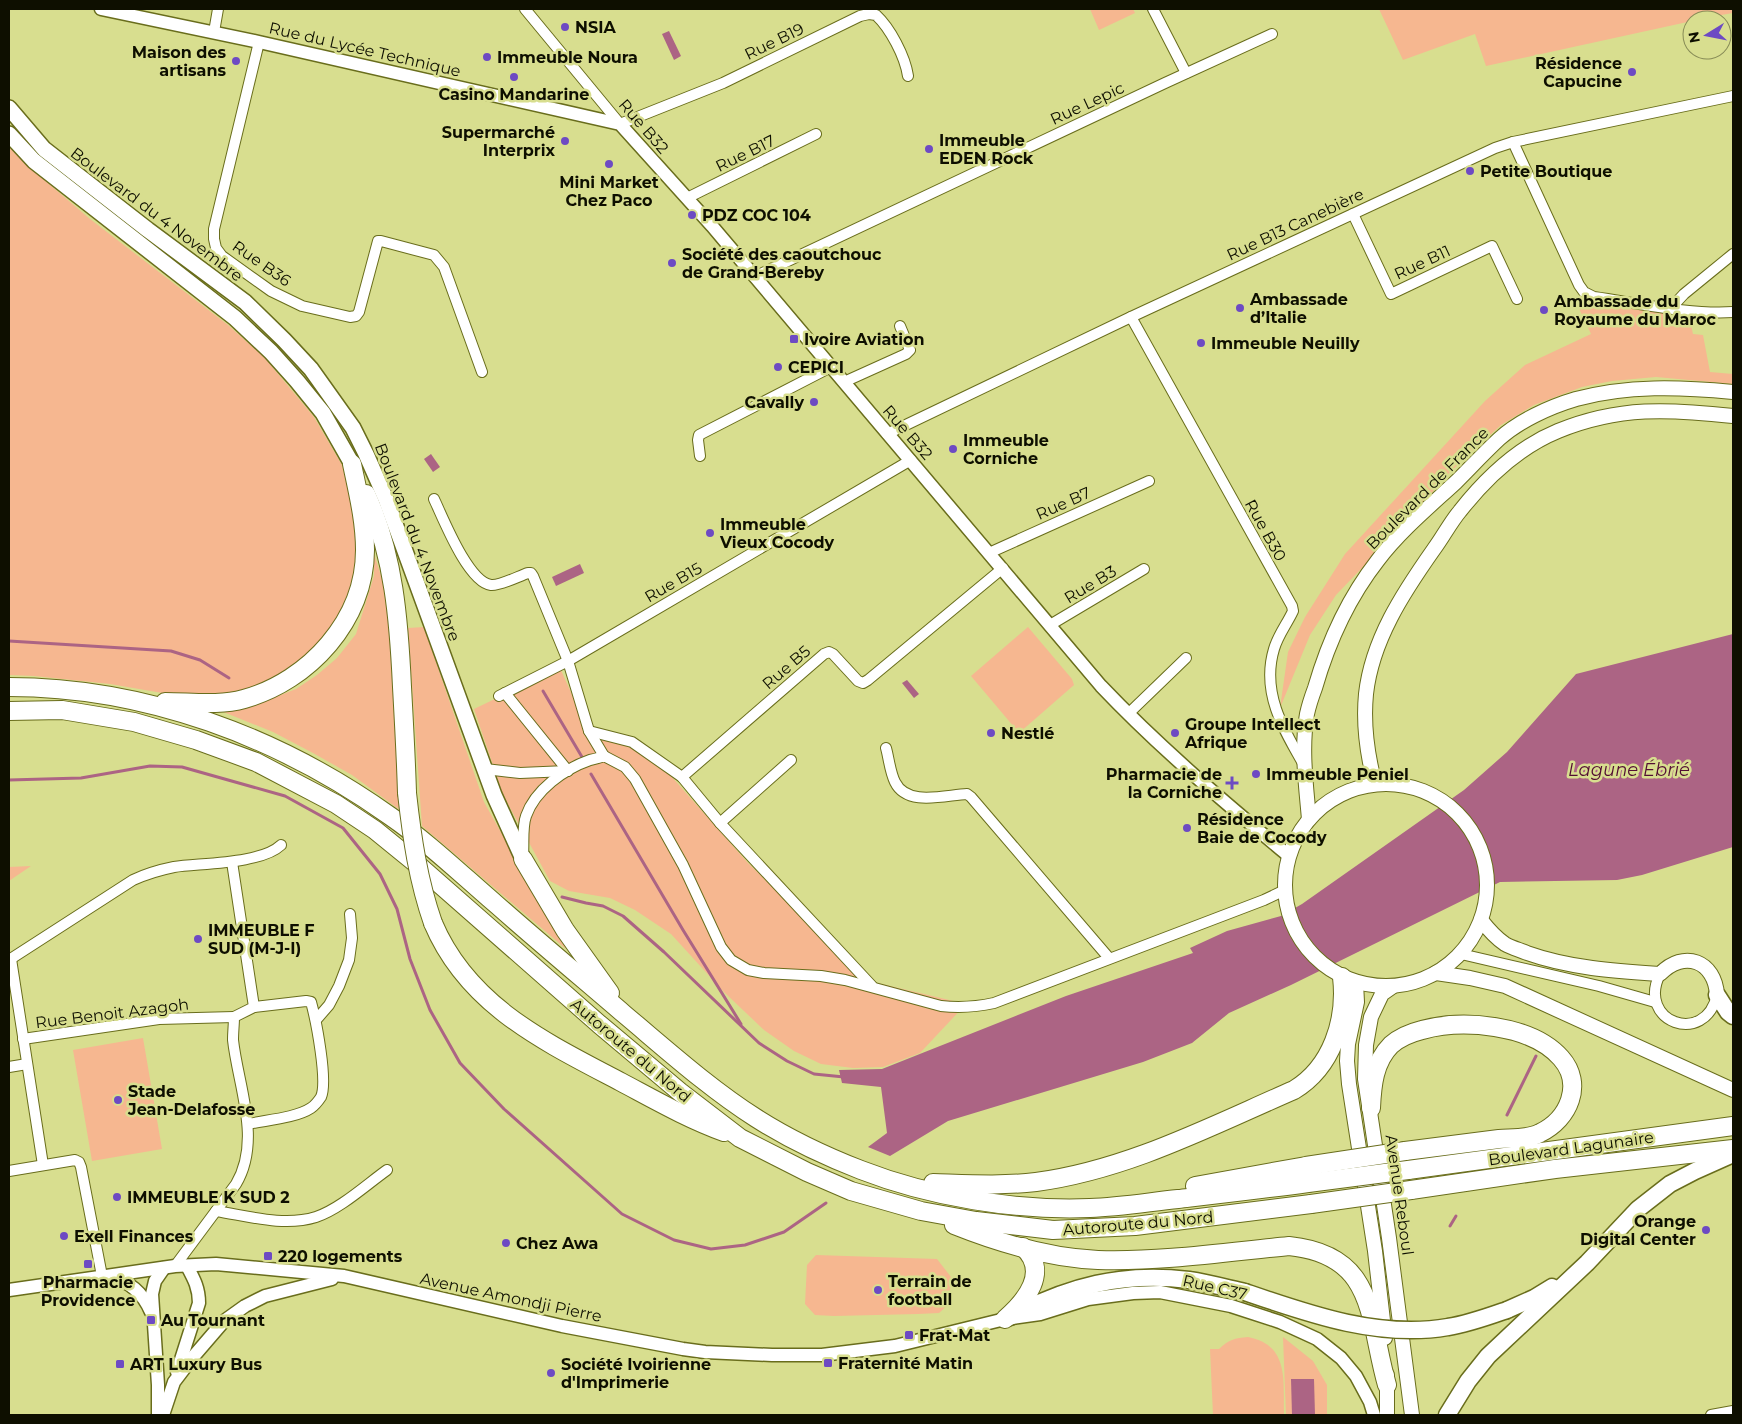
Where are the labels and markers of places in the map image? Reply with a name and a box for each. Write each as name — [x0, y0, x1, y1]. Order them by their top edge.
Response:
place label: NSIA — [575, 18, 616, 37]
marker: NSIA — [559, 21, 571, 33]
place label: Maison des artisans — [132, 43, 226, 80]
place label: Immeuble Noura — [497, 48, 638, 67]
marker: Immeuble Noura — [481, 51, 493, 63]
place label: Résidence Capucine — [1535, 54, 1622, 91]
marker: Maison des artisans — [230, 55, 242, 67]
marker: Résidence Capucine — [1626, 66, 1638, 78]
marker: Casino Mandarine — [508, 71, 520, 83]
place label: Casino Mandarine — [439, 85, 589, 104]
place label: Supermarché Interprix — [442, 123, 555, 160]
place label: Immeuble EDEN Rock — [939, 131, 1034, 168]
marker: Supermarché Interprix — [559, 135, 571, 147]
marker: Immeuble EDEN Rock — [923, 143, 935, 155]
marker: Mini Market Chez Paco — [603, 158, 615, 170]
place label: Petite Boutique — [1480, 162, 1612, 181]
marker: Petite Boutique — [1464, 165, 1476, 177]
place label: Mini Market Chez Paco — [559, 173, 659, 210]
place label: PDZ COC 104 — [702, 206, 811, 225]
marker: PDZ COC 104 — [686, 209, 698, 221]
place label: Société des caoutchouc de Grand-Bereby — [682, 245, 882, 282]
marker: Société des caoutchouc de Grand-Bereby — [666, 257, 678, 269]
place label: Ambassade d’Italie — [1249, 290, 1348, 327]
place label: Ambassade du Royaume du Maroc — [1553, 292, 1717, 329]
marker: Ambassade d’Italie — [1234, 302, 1246, 314]
marker: Ambassade du Royaume du Maroc — [1538, 304, 1550, 316]
place label: Ivoire Aviation — [804, 330, 925, 349]
marker: Ivoire Aviation — [788, 333, 800, 345]
place label: Immeuble Neuilly — [1211, 334, 1360, 353]
marker: Immeuble Neuilly — [1195, 337, 1207, 349]
place label: CEPICI — [788, 358, 844, 377]
marker: CEPICI — [772, 361, 784, 373]
place label: Cavally — [744, 393, 804, 412]
marker: Cavally — [808, 396, 820, 408]
place label: Immeuble Corniche — [963, 431, 1049, 468]
marker: Immeuble Corniche — [947, 443, 959, 455]
place label: Immeuble Vieux Cocody — [719, 515, 834, 552]
marker: Immeuble Vieux Cocody — [704, 527, 716, 539]
place label: Groupe Intellect Afrique — [1184, 715, 1321, 752]
place label: Nestlé — [1001, 724, 1054, 743]
marker: Nestlé — [985, 727, 997, 739]
marker: Groupe Intellect Afrique — [1169, 727, 1181, 739]
place label: Pharmacie de la Corniche — [1106, 765, 1222, 802]
place label: Immeuble Peniel — [1266, 765, 1409, 784]
marker: Immeuble Peniel — [1250, 768, 1262, 780]
marker: Pharmacie de la Corniche — [1226, 777, 1238, 789]
place label: Résidence Baie de Cocody — [1197, 810, 1327, 847]
marker: Résidence Baie de Cocody — [1181, 822, 1193, 834]
place label: IMMEUBLE F SUD (M-J-I) — [208, 921, 315, 958]
marker: IMMEUBLE F SUD (M-J-I) — [192, 933, 204, 945]
place label: Stade Jean-Delafosse — [127, 1082, 255, 1119]
marker: Stade Jean-Delafosse — [112, 1094, 124, 1106]
place label: IMMEUBLE K SUD 2 — [127, 1188, 290, 1207]
marker: IMMEUBLE K SUD 2 — [111, 1191, 123, 1203]
place label: Orange Digital Center — [1580, 1212, 1696, 1249]
marker: Orange Digital Center — [1700, 1224, 1712, 1236]
place label: Exell Finances — [74, 1227, 194, 1246]
marker: Exell Finances — [58, 1230, 70, 1242]
place label: Chez Awa — [516, 1234, 598, 1253]
marker: Chez Awa — [500, 1237, 512, 1249]
place label: 220 logements — [278, 1247, 403, 1266]
marker: 220 logements — [262, 1250, 274, 1262]
marker: Pharmacie Providence — [82, 1258, 94, 1270]
place label: Terrain de football — [888, 1272, 972, 1309]
place label: Pharmacie Providence — [41, 1273, 135, 1310]
marker: Terrain de football — [872, 1284, 884, 1296]
place label: Au Tournant — [160, 1311, 265, 1330]
marker: Au Tournant — [145, 1314, 157, 1326]
place label: Frat-Mat — [919, 1326, 990, 1345]
marker: Frat-Mat — [903, 1329, 915, 1341]
place label: Fraternité Matin — [838, 1354, 973, 1373]
place label: ART Luxury Bus — [129, 1355, 262, 1374]
place label: Société Ivoirienne d'Imprimerie — [561, 1355, 711, 1392]
marker: Fraternité Matin — [822, 1357, 834, 1369]
marker: ART Luxury Bus — [114, 1358, 126, 1370]
marker: Société Ivoirienne d'Imprimerie — [545, 1367, 557, 1379]

